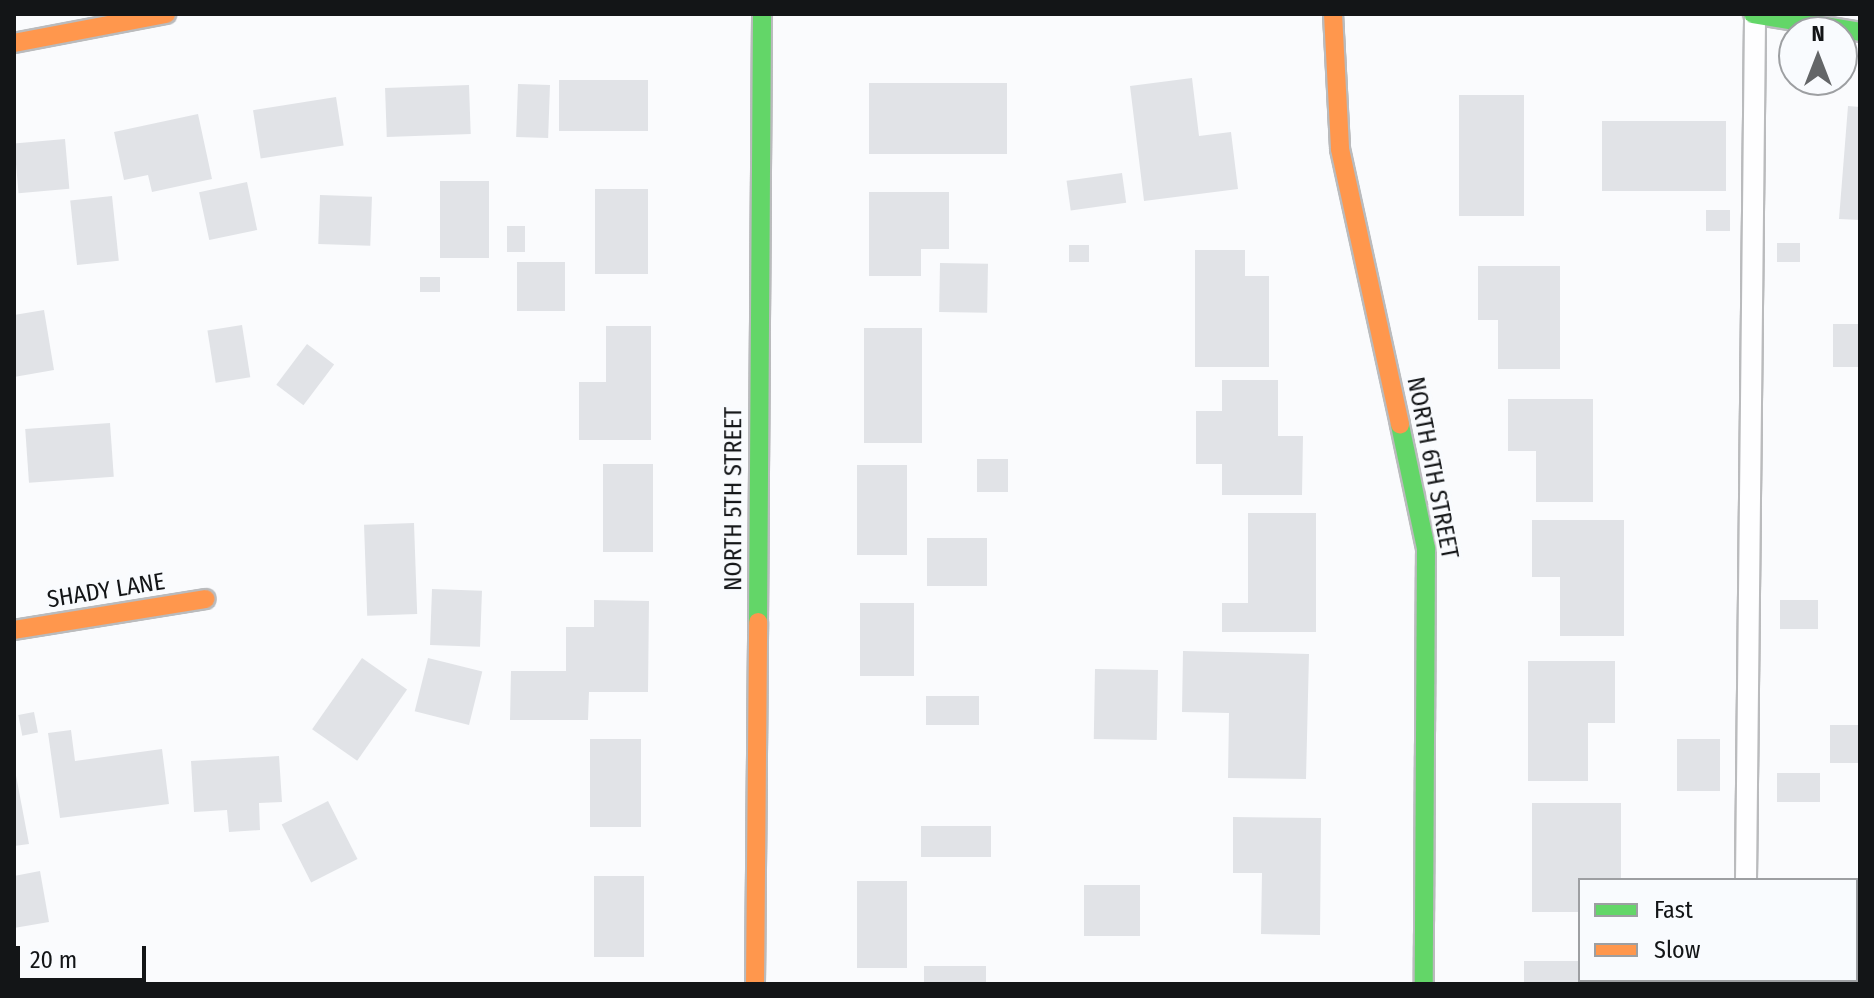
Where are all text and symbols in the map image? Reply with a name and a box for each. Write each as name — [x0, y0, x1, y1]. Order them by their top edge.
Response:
north arrow — [1778, 16, 1858, 96]
text: N — [1811, 20, 1825, 47]
street label: NORTH 6TH STREET — [1400, 375, 1464, 561]
street label: NORTH 5TH STREET — [720, 407, 748, 591]
street label: SHADY LANE — [45, 567, 167, 615]
legend — [1578, 878, 1858, 982]
text: Fast — [1654, 896, 1693, 924]
scale bar — [20, 930, 150, 980]
text: Slow — [1654, 936, 1700, 964]
text: 20 m — [30, 946, 77, 974]

